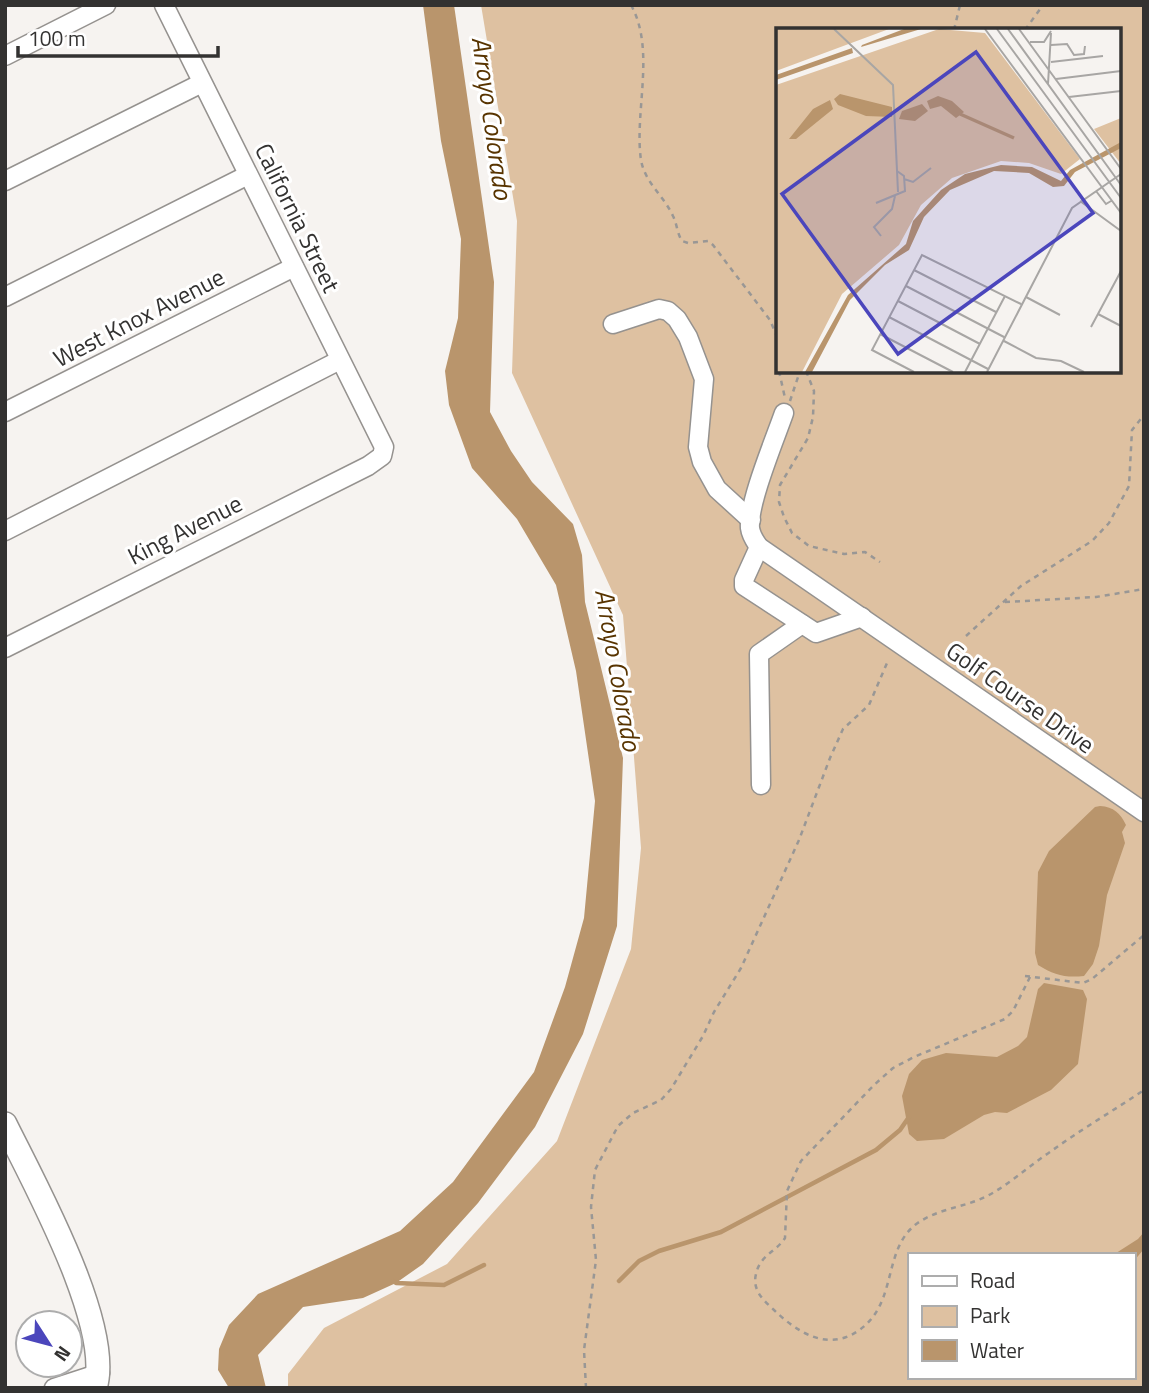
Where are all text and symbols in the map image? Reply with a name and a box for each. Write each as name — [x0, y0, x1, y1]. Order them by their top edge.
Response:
scale bar — [18, 14, 217, 58]
text: 100 m — [28, 22, 85, 54]
inset map — [776, 28, 1121, 373]
water label: Arroyo Colorado — [462, 34, 523, 203]
street label: California Street — [246, 137, 350, 299]
street label: West Knox Avenue — [47, 258, 230, 376]
street label: King Avenue — [121, 485, 248, 573]
water label: Arroyo Colorado — [585, 586, 652, 755]
street label: Golf Course Drive — [939, 633, 1102, 762]
legend — [908, 1253, 1135, 1379]
text: Road — [970, 1264, 1015, 1296]
text: Park — [970, 1299, 1010, 1331]
north arrow — [14, 1309, 84, 1379]
text: Water — [970, 1334, 1024, 1366]
text: N — [48, 1340, 79, 1368]

